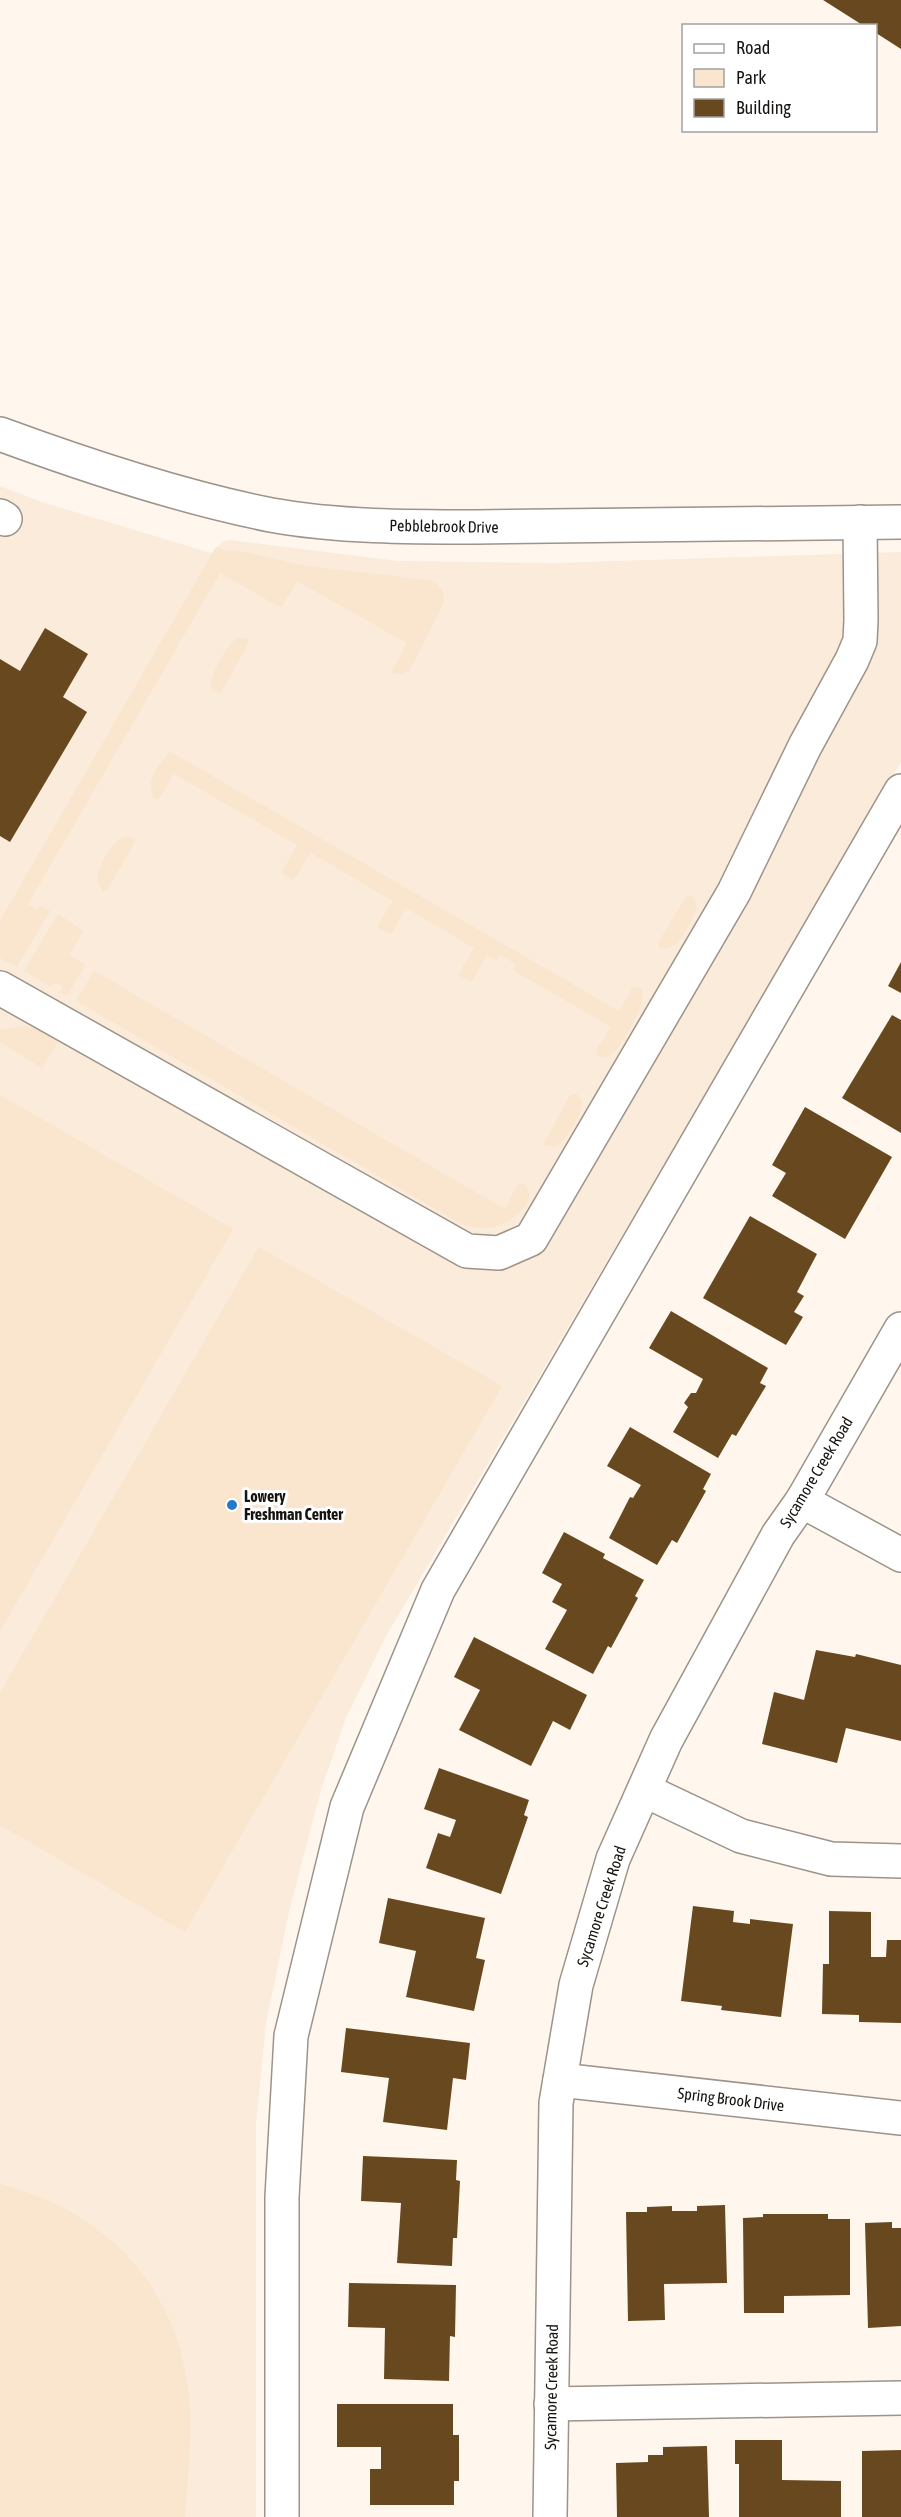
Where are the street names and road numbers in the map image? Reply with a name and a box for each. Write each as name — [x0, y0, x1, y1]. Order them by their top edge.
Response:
street label: Pebblebrook Drive — [389, 516, 499, 536]
street label: Sycamore Creek Road — [776, 1413, 857, 1531]
street label: Sycamore Creek Road — [573, 1843, 630, 1969]
street label: Spring Brook Drive — [677, 2084, 785, 2115]
street label: Sycamore Creek Road — [541, 2324, 562, 2450]

